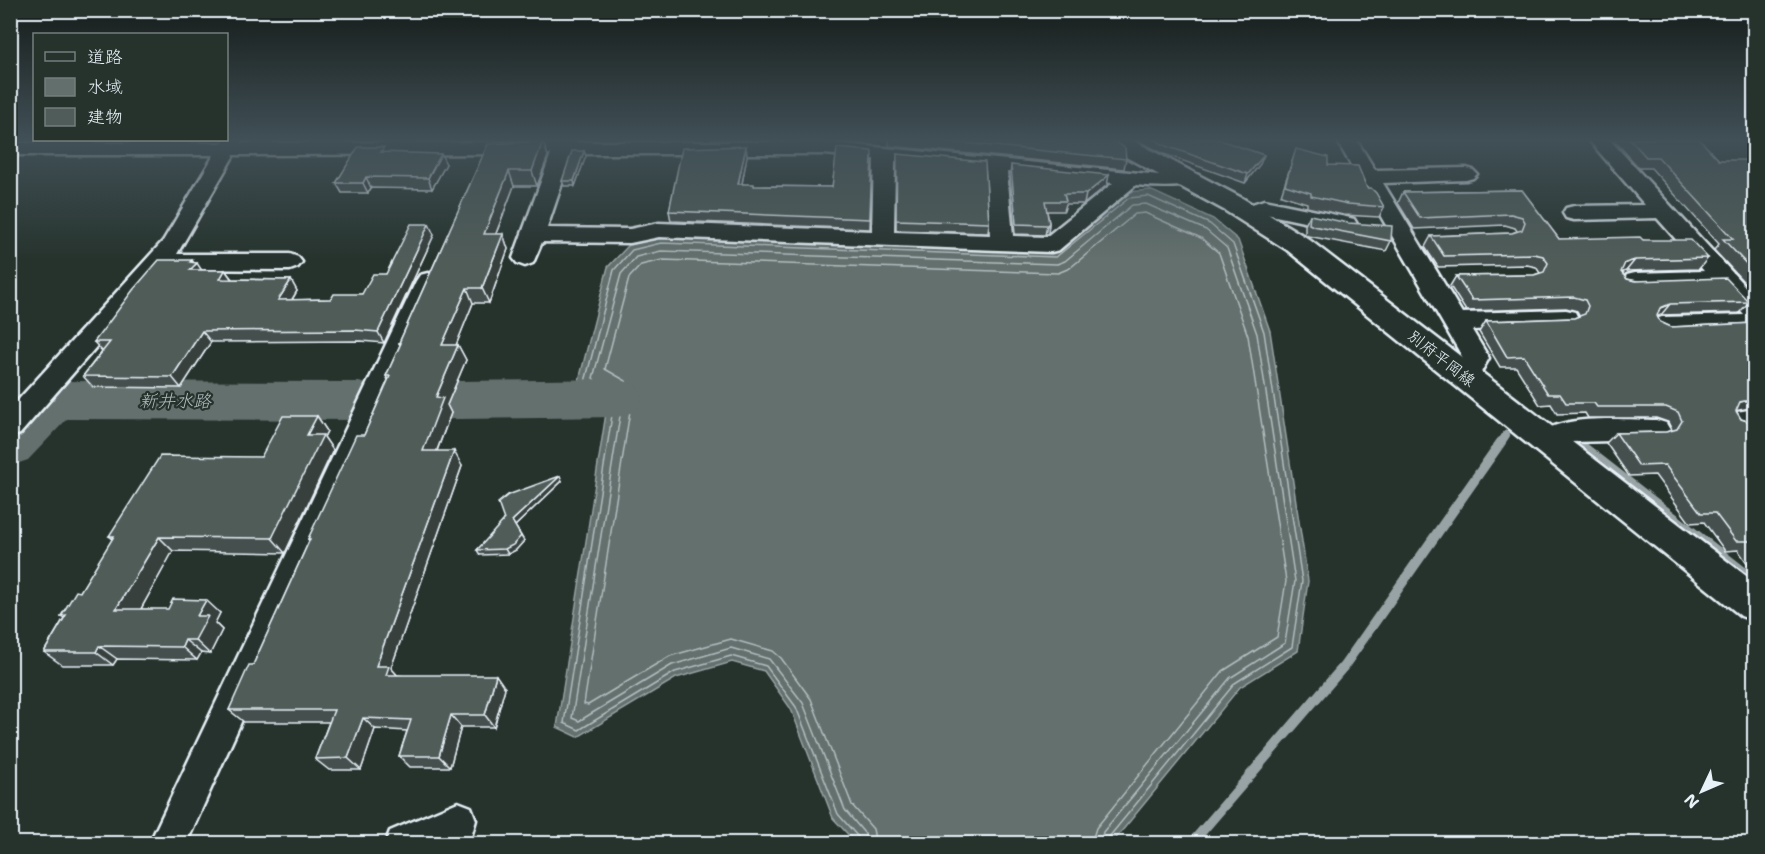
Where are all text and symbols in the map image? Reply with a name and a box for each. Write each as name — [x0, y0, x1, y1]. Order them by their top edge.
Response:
legend — [33, 33, 228, 141]
text: 道路 — [87, 45, 123, 69]
text: 水域 — [87, 75, 123, 99]
text: 建物 — [87, 105, 123, 129]
street label: 別府平岡線 — [1404, 325, 1480, 391]
water label: 新井水路 — [139, 389, 212, 413]
north arrow — [1672, 761, 1732, 821]
text: N — [1680, 789, 1704, 813]

